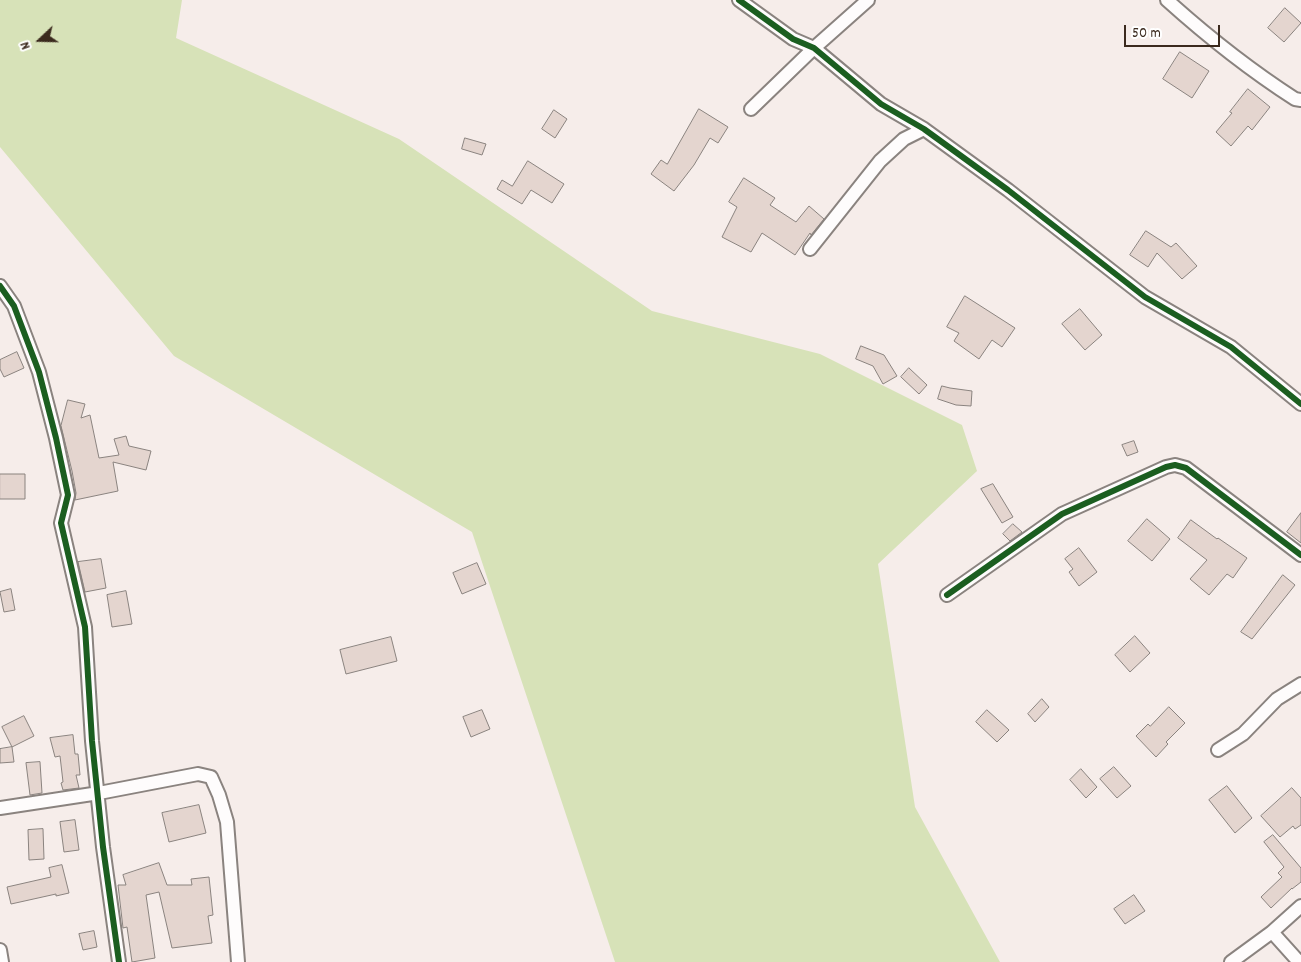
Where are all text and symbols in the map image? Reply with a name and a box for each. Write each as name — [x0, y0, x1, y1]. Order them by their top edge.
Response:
north arrow — [15, 15, 65, 65]
scale bar — [1126, 15, 1222, 47]
text: 50 m — [1132, 23, 1161, 45]
text: N — [15, 39, 37, 52]

